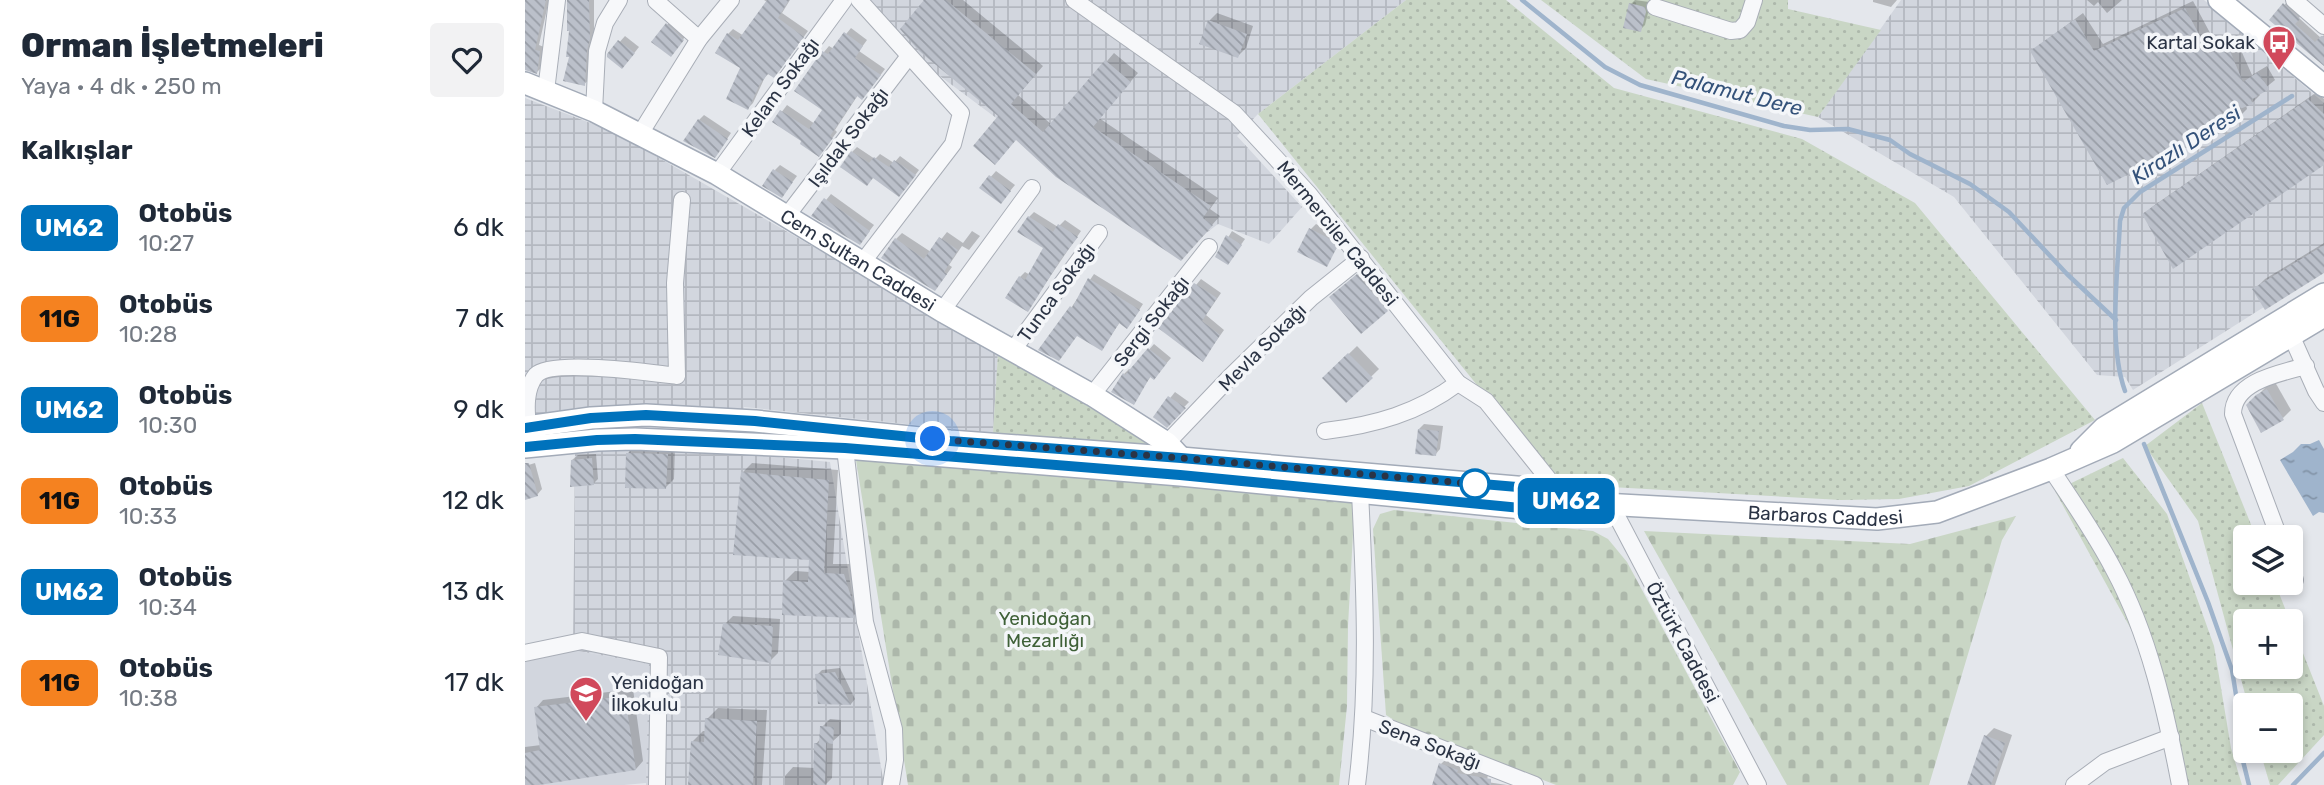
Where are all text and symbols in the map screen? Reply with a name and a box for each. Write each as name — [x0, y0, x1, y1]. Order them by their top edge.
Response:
button: heart — [430, 23, 504, 97]
bus stop icon: Kartal Sokak — [2260, 23, 2298, 72]
text: Orman İşletmeleri — [21, 26, 324, 65]
place label: Kartal Sokak — [2146, 31, 2255, 54]
street label: Kelam Sokağı — [737, 33, 824, 141]
water label: Palamut Dere — [1669, 64, 1805, 121]
text: Yaya · 4 dk · 250 m — [21, 72, 222, 100]
street label: Işıldak Sokağı — [803, 83, 893, 192]
water label: Kirazlı Deresi — [2126, 99, 2246, 189]
text: Kalkışlar — [21, 135, 132, 166]
street label: Mermerciler Caddesi — [1272, 156, 1403, 310]
text: Otobüs — [139, 198, 233, 229]
street label: Cem Sultan Caddesi — [776, 204, 940, 316]
text: 6 dk — [453, 212, 504, 243]
text: UM62 — [35, 214, 104, 242]
text: 10:27 — [139, 229, 194, 257]
street label: Tunca Sokağı — [1013, 238, 1100, 346]
street label: Sergi Sokağı — [1109, 271, 1194, 371]
text: Otobüs — [119, 289, 213, 320]
street label: Mevla Sokağı — [1214, 299, 1311, 396]
text: 7 dk — [455, 303, 504, 334]
text: 11G — [39, 305, 80, 333]
text: 10:28 — [119, 320, 177, 348]
text: Otobüs — [139, 380, 233, 411]
text: 9 dk — [453, 394, 504, 425]
text: UM62 — [35, 396, 104, 424]
text: 10:30 — [139, 411, 197, 439]
your location — [915, 421, 950, 456]
unlabelled marker — [1460, 469, 1490, 499]
text: Otobüs — [119, 471, 213, 502]
line badge: UM62 — [1517, 478, 1615, 524]
text: 12 dk — [442, 485, 504, 516]
text: 11G — [39, 487, 80, 515]
text: UM62 — [1532, 487, 1600, 515]
street label: Barbaros Caddesi — [1747, 501, 1904, 531]
text: 10:33 — [119, 502, 177, 530]
map controls — [2233, 525, 2303, 763]
button: layers — [2233, 525, 2303, 595]
text: Otobüs — [139, 562, 233, 593]
text: 13 dk — [442, 576, 504, 607]
text: UM62 — [35, 578, 104, 606]
street label: Öztürk Caddesi — [1641, 578, 1724, 707]
text: 10:34 — [139, 593, 197, 621]
park label: Yenidoğan Mezarlığı — [999, 607, 1092, 652]
button: + — [2233, 609, 2303, 679]
text: Otobüs — [119, 653, 213, 684]
text: 17 dk — [444, 667, 504, 698]
text: 11G — [39, 669, 80, 697]
place label: Yenidoğan İlkokulu — [611, 671, 704, 716]
school or university icon: Yenidoğan İlkokulu — [567, 674, 605, 723]
text: 10:38 — [119, 684, 178, 712]
button: − — [2233, 693, 2303, 763]
street label: Sena Sokağı — [1375, 714, 1484, 775]

